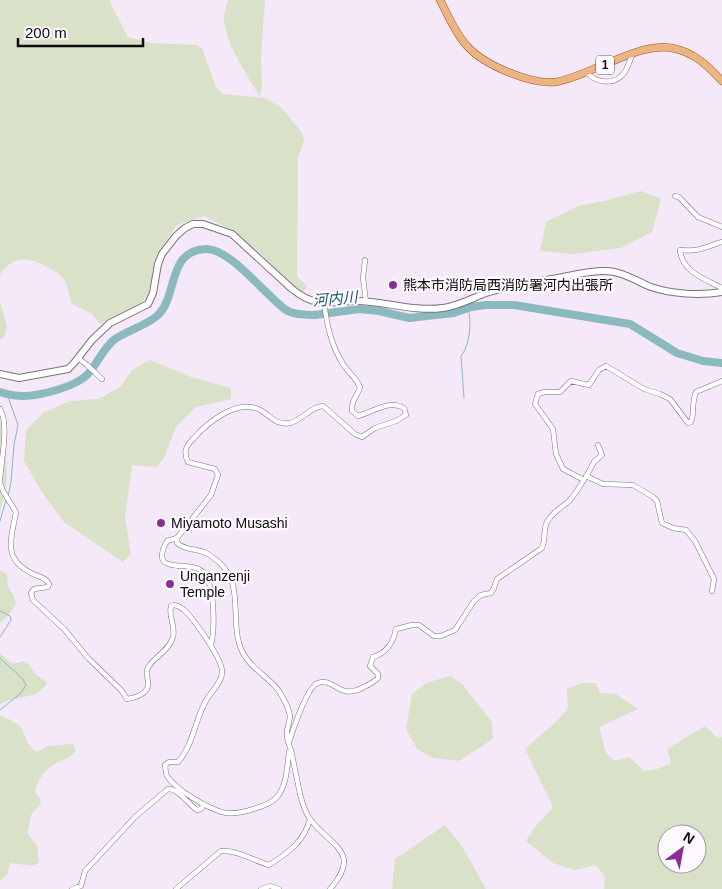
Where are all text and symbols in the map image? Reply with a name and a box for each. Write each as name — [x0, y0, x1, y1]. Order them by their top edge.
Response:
scale bar — [18, 15, 142, 47]
text: 200 m — [25, 24, 67, 41]
road number: 1 — [596, 56, 614, 74]
place label: 熊本市消防局西消防署河内出張所 — [403, 277, 613, 293]
marker: 熊本市消防局西消防署河内出張所 — [387, 279, 399, 291]
water label: 河内川 — [312, 288, 360, 309]
place label: Miyamoto Musashi — [171, 515, 288, 531]
marker: Miyamoto Musashi — [155, 517, 167, 529]
place label: Unganzenji Temple — [180, 568, 250, 600]
marker: Unganzenji Temple — [164, 578, 176, 590]
north arrow — [657, 824, 707, 874]
text: N — [680, 829, 697, 847]

